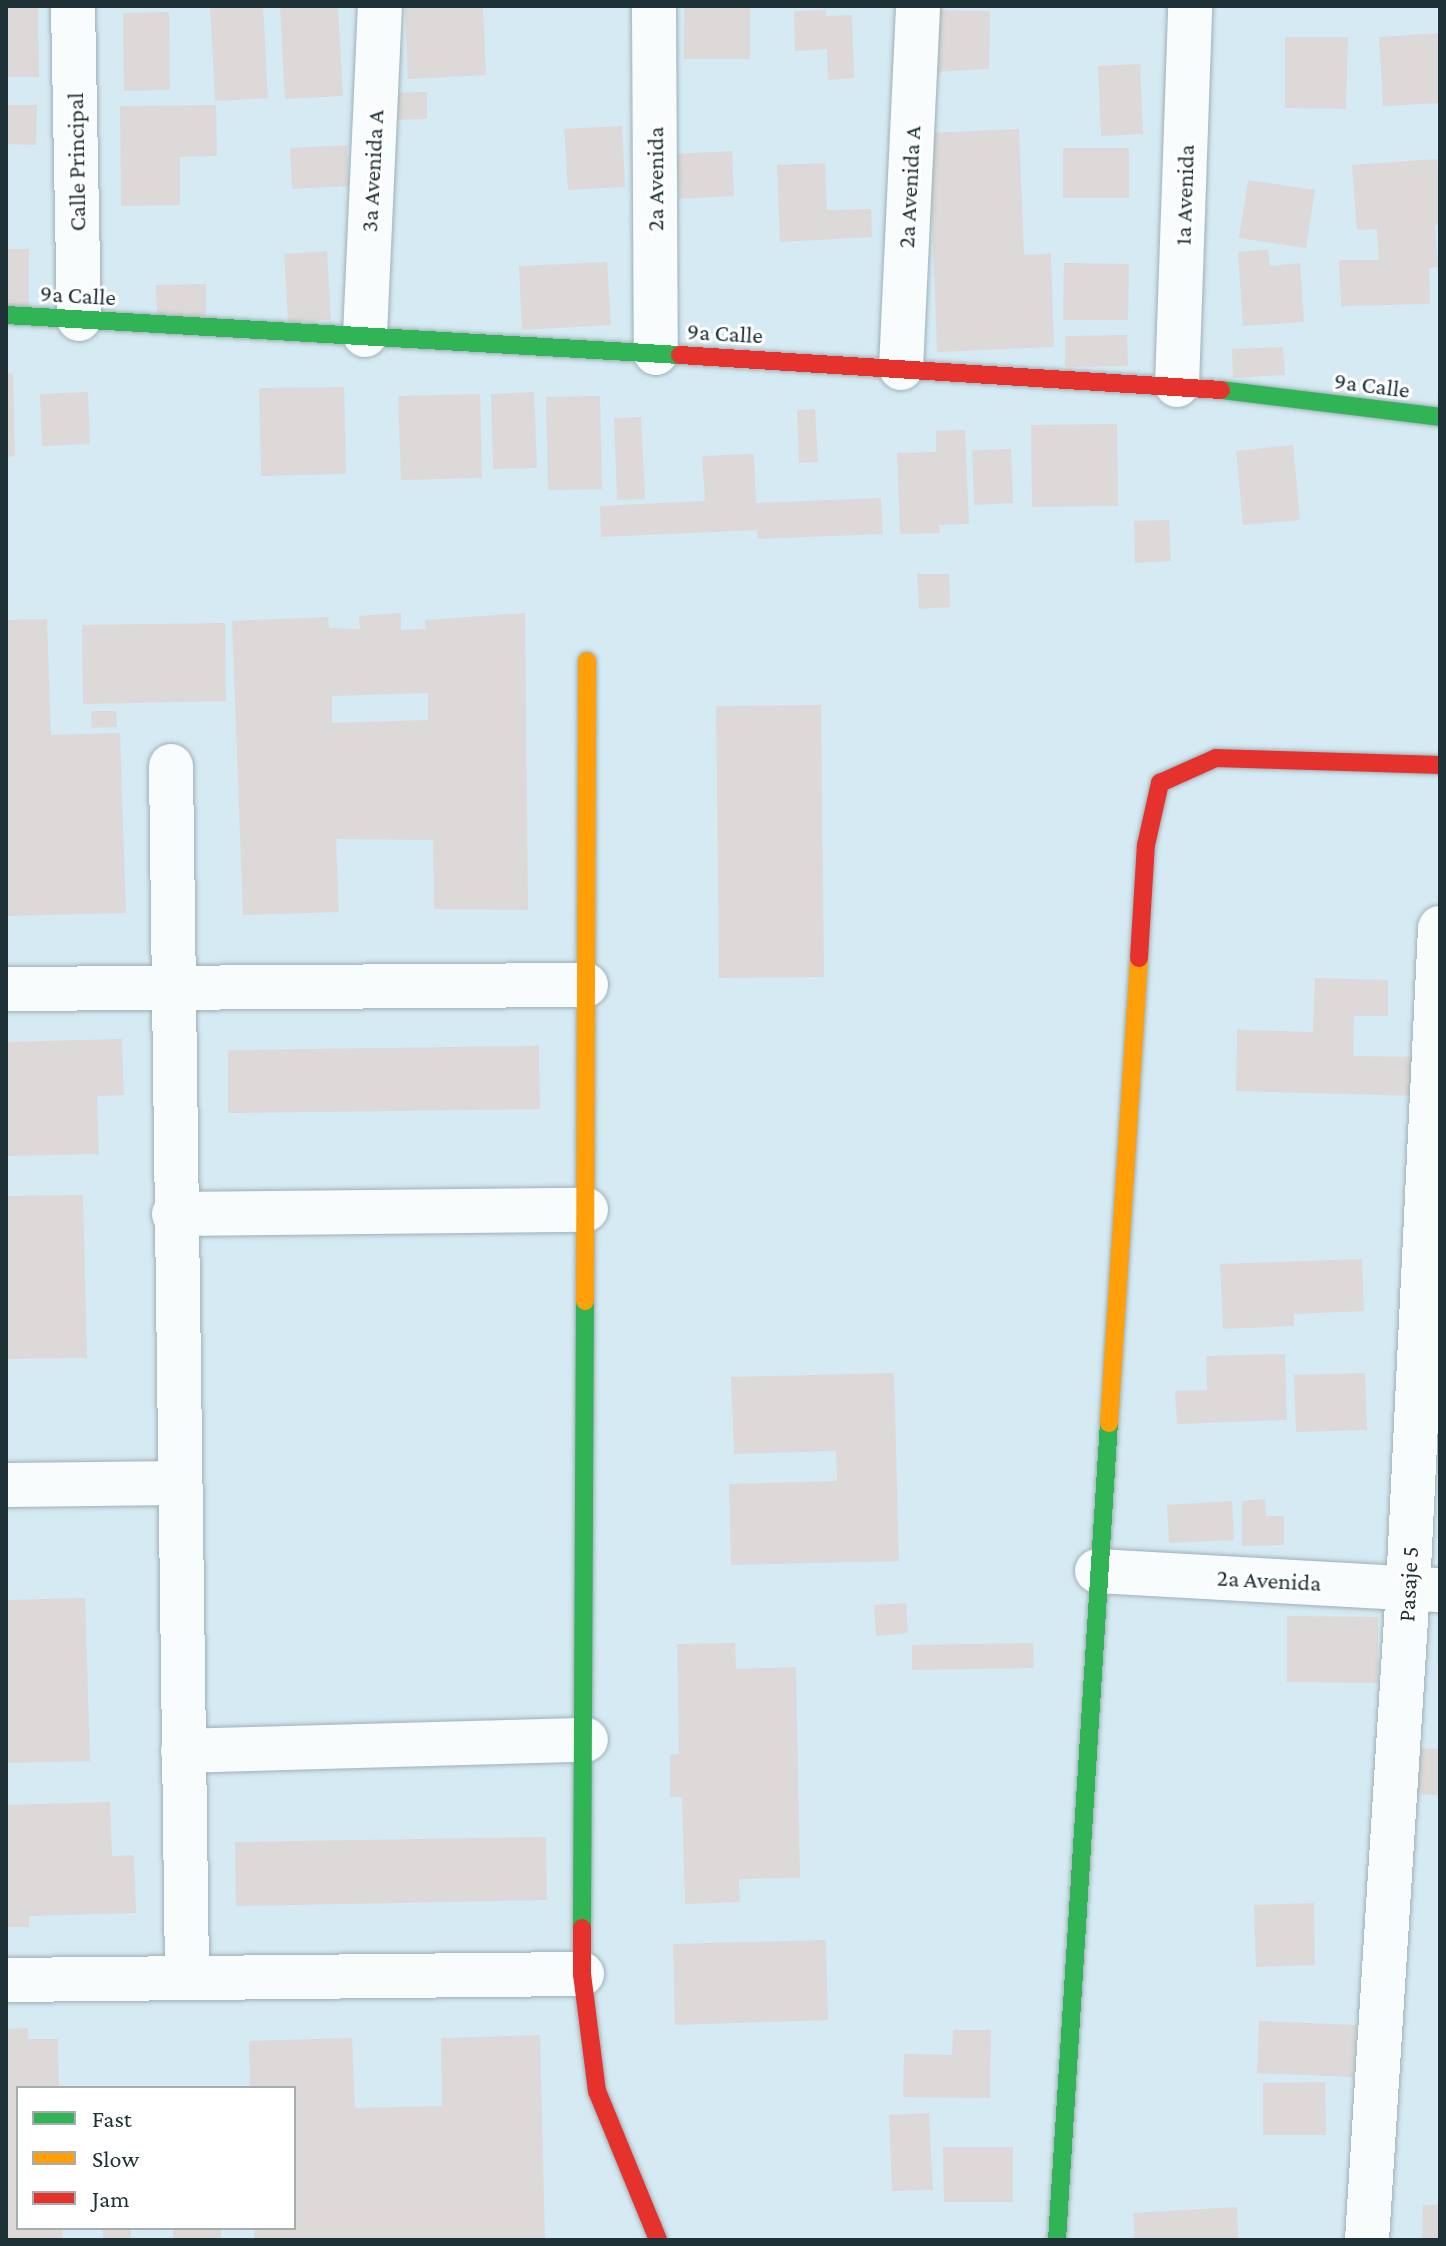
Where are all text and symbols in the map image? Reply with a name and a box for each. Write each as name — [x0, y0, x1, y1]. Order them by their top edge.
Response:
street label: Calle Principal — [60, 92, 92, 232]
street label: 3a Avenida A — [354, 109, 390, 233]
street label: 2a Avenida A — [891, 125, 927, 249]
street label: 2a Avenida — [641, 127, 669, 231]
street label: 1a Avenida — [1168, 144, 1200, 246]
street label: 9a Calle — [39, 279, 117, 311]
street label: 9a Calle — [686, 317, 764, 349]
street label: 9a Calle — [1332, 366, 1412, 404]
street label: Pasaje 5 — [1392, 1546, 1424, 1622]
street label: 2a Avenida — [1216, 1563, 1322, 1597]
legend — [16, 2086, 296, 2230]
text: Fast — [92, 2105, 132, 2132]
text: Slow — [92, 2145, 139, 2172]
text: Jam — [92, 2185, 130, 2212]

